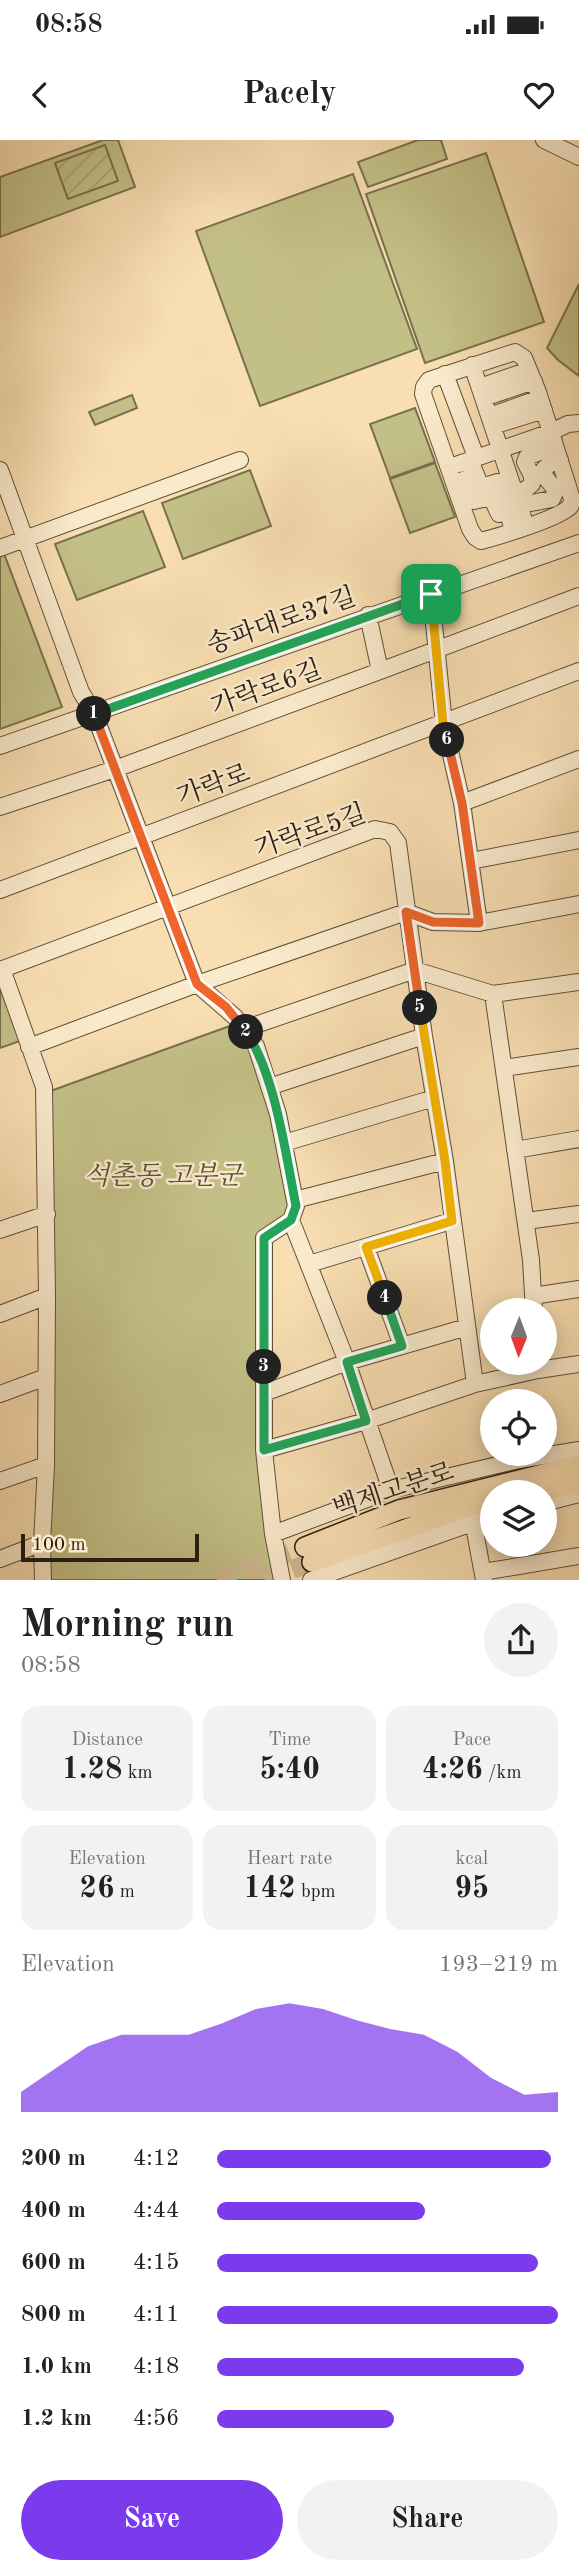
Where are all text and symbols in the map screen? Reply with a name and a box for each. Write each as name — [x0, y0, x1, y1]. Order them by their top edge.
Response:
text: 08:58 — [35, 12, 103, 38]
icon: back — [21, 76, 59, 114]
icon: heart — [520, 76, 558, 114]
text: Pacely — [242, 79, 337, 111]
pin — [401, 564, 461, 624]
icon: arrive — [412, 575, 450, 613]
street label: 송파대로37길 — [203, 582, 360, 660]
street label: 가락로6길 — [207, 655, 325, 721]
pin: 1 — [76, 696, 112, 732]
text: 1 — [88, 704, 99, 723]
pin: 6 — [430, 722, 464, 758]
text: 6 — [441, 730, 452, 749]
street label: 가락로 — [173, 759, 254, 811]
street label: 가락로5길 — [251, 799, 370, 863]
pin: 5 — [402, 990, 438, 1026]
text: 5 — [414, 998, 425, 1017]
pin: 2 — [229, 1014, 264, 1050]
text: 2 — [240, 1022, 251, 1041]
park label: 석촌동 고분군 — [84, 1161, 245, 1190]
pin: 4 — [368, 1280, 402, 1316]
text: 4 — [379, 1288, 390, 1307]
north arrow — [480, 1298, 556, 1376]
map controls — [480, 1298, 557, 1557]
pin: 3 — [246, 1350, 282, 1384]
text: 3 — [258, 1357, 269, 1376]
button: locate — [480, 1389, 557, 1466]
street label: 백제고분로 — [329, 1456, 457, 1523]
button: layers — [480, 1480, 557, 1557]
scale bar — [21, 1531, 200, 1563]
text: 100 m — [32, 1536, 85, 1555]
button: share — [484, 1603, 558, 1677]
text: Morning run — [21, 1607, 234, 1645]
text: 08:58 — [21, 1654, 81, 1677]
text: Distance — [71, 1731, 143, 1750]
text: Time — [268, 1731, 311, 1750]
text: Pace — [453, 1731, 491, 1750]
text: 1.28 — [62, 1755, 122, 1785]
text: 5:40 — [259, 1755, 320, 1785]
text: 4:26 — [422, 1755, 483, 1785]
text: km — [122, 1764, 153, 1783]
text: /km — [483, 1764, 522, 1783]
text: Elevation — [69, 1850, 146, 1869]
text: Heart rate — [247, 1850, 332, 1869]
text: kcal — [455, 1850, 488, 1869]
text: 26 — [80, 1874, 114, 1904]
text: 142 — [243, 1874, 296, 1904]
text: 95 — [454, 1874, 489, 1904]
text: m — [114, 1883, 135, 1902]
text: bpm — [296, 1883, 336, 1902]
text: Elevation — [21, 1953, 115, 1976]
text: 193–219 m — [439, 1953, 558, 1976]
text: 200 m — [21, 2147, 86, 2170]
text: 4:12 — [133, 2147, 179, 2170]
text: 400 m — [21, 2199, 86, 2222]
text: 4:44 — [133, 2199, 179, 2222]
text: 600 m — [21, 2251, 86, 2274]
text: 4:15 — [133, 2251, 179, 2274]
text: 800 m — [21, 2303, 86, 2326]
text: 4:11 — [133, 2303, 179, 2326]
text: 1.0 km — [21, 2355, 92, 2378]
text: 4:18 — [133, 2355, 179, 2378]
text: 1.2 km — [21, 2407, 92, 2430]
text: 4:56 — [133, 2407, 179, 2430]
button: Save — [21, 2480, 283, 2560]
button: Share — [297, 2480, 558, 2560]

